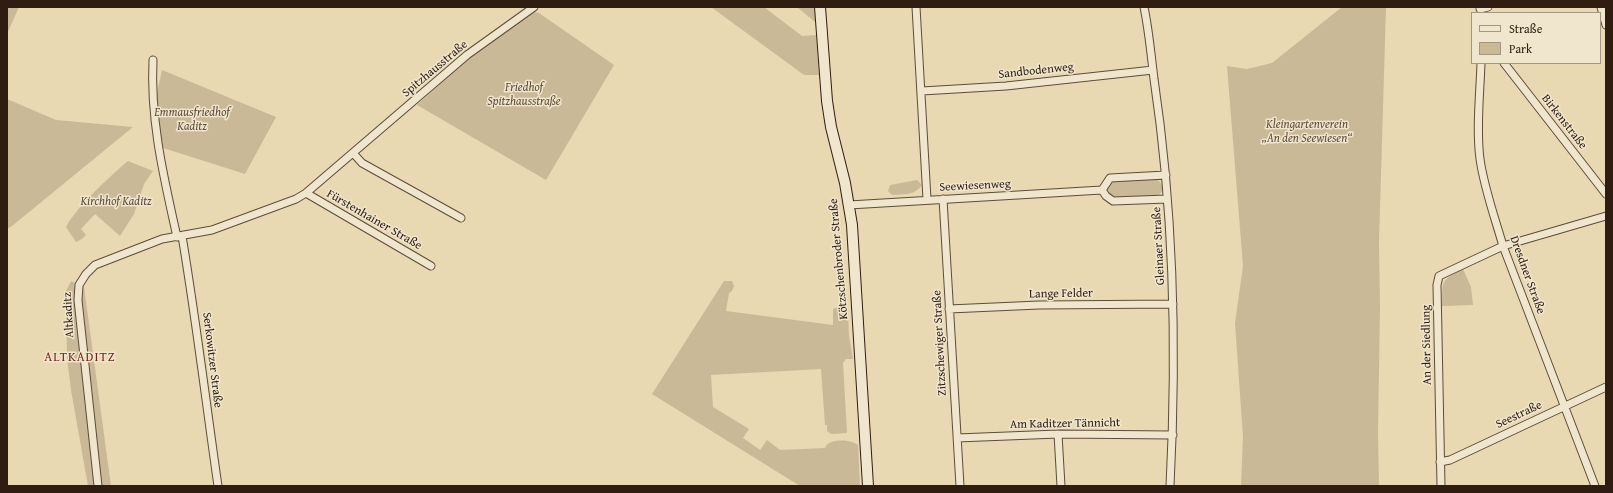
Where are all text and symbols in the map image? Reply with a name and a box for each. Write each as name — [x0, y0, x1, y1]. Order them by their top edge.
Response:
legend — [1471, 12, 1601, 64]
text: Straße — [1509, 20, 1542, 37]
street label: Spitzhausstraße — [399, 37, 471, 101]
text: Park — [1509, 40, 1532, 57]
street label: Sandbodenweg — [998, 60, 1074, 82]
park label: Friedhof Spitzhausstraße — [487, 81, 561, 109]
street label: Birkenstraße — [1538, 92, 1590, 152]
park label: Emmausfriedhof Kaditz — [154, 106, 230, 134]
park label: Kleingartenverein „An den Seewiesen“ — [1262, 118, 1352, 146]
street label: Seewiesenweg — [939, 177, 1011, 195]
street label: Fürstenhainer Straße — [324, 187, 424, 253]
park label: Kirchhof Kaditz — [80, 195, 152, 209]
street label: Kötzschenbroder Straße — [827, 198, 851, 320]
street label: Gleinaer Straße — [1150, 207, 1168, 285]
street label: Dresdner Straße — [1506, 234, 1548, 316]
street label: Lange Felder — [1029, 286, 1093, 302]
street label: Zitzschewiger Straße — [930, 290, 950, 396]
street label: Altkaditz — [61, 292, 77, 338]
street label: An der Siedlung — [1419, 305, 1435, 385]
street label: Serkowitzer Straße — [199, 311, 225, 409]
district label: ALTKADITZ — [44, 350, 116, 366]
street label: Seestraße — [1494, 398, 1544, 432]
street label: Am Kaditzer Tännicht — [1010, 416, 1120, 432]

